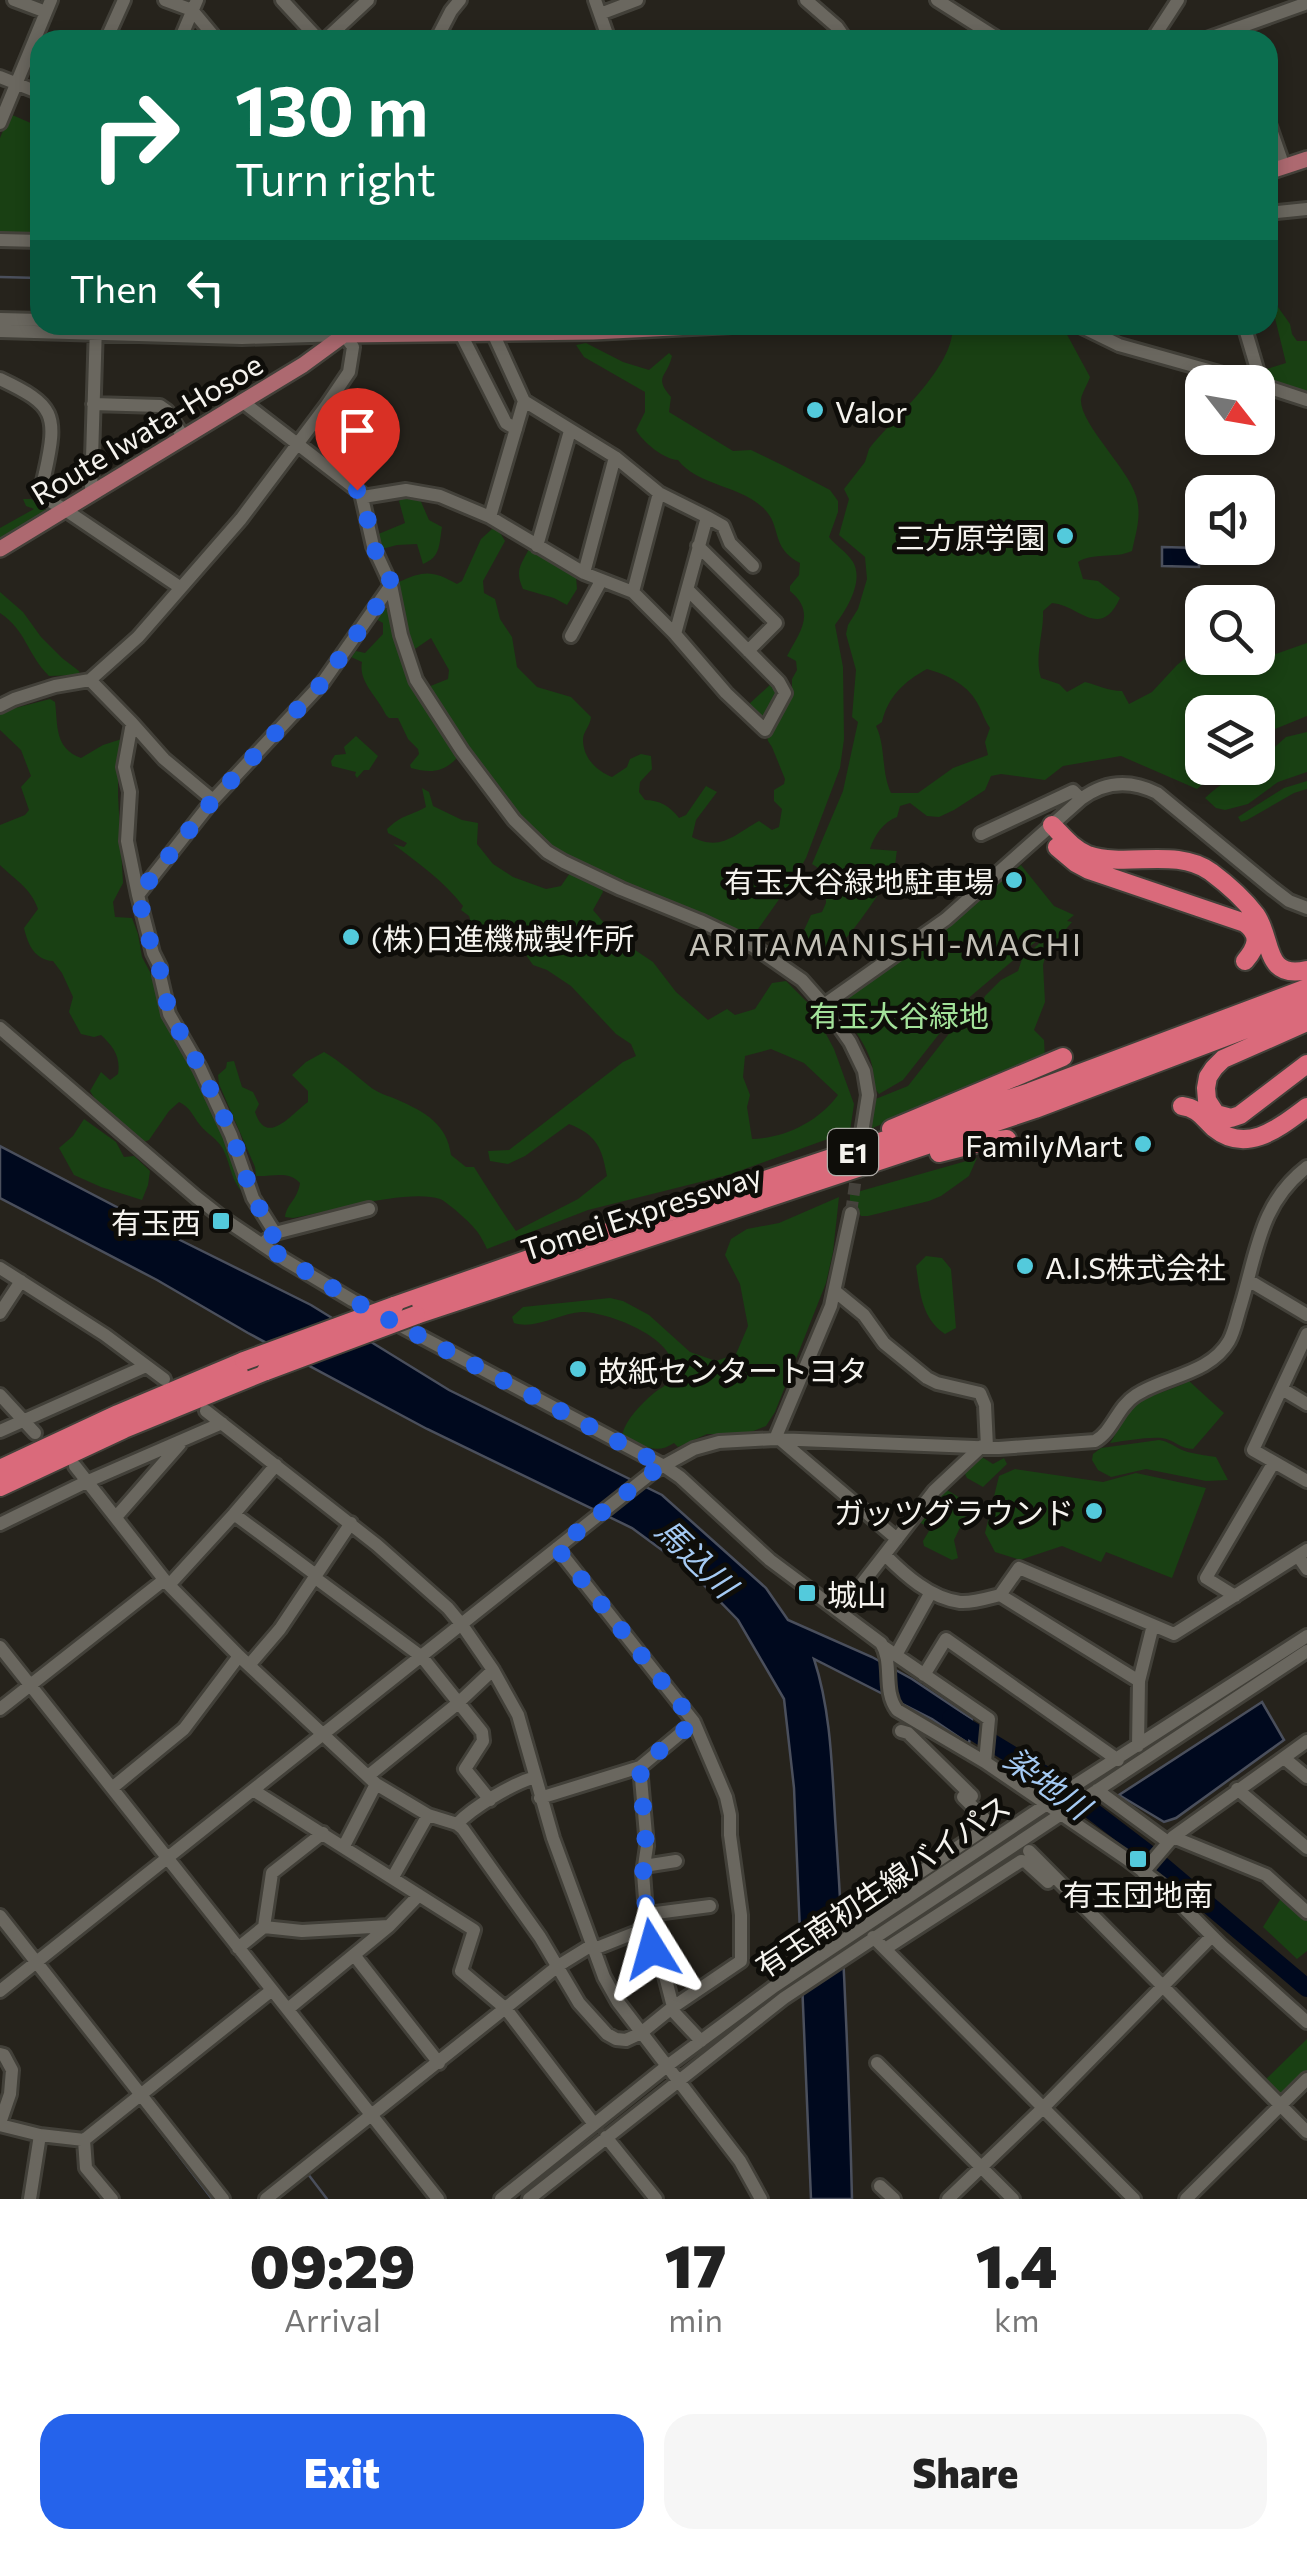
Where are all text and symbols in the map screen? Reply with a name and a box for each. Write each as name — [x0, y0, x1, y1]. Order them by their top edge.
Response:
text: 130 m — [235, 65, 428, 150]
icon: right — [70, 70, 200, 200]
text: Turn right — [235, 150, 436, 205]
icon: left — [178, 260, 233, 315]
text: Then — [70, 264, 158, 311]
street label: Route Iwata-Hosoe — [24, 344, 268, 512]
north arrow — [1185, 365, 1275, 455]
map controls — [1185, 365, 1275, 785]
pin — [315, 388, 400, 491]
place label: Valor — [835, 392, 907, 429]
marker: Valor — [804, 399, 826, 421]
icon: arrive — [330, 403, 385, 458]
button: sound — [1185, 475, 1275, 565]
place label: 三方原学園 — [895, 518, 1045, 555]
marker: 三方原学園 — [1054, 525, 1076, 547]
button: search — [1185, 585, 1275, 675]
button: layers — [1185, 695, 1275, 785]
place label: 有玉大谷緑地駐車場 — [724, 862, 994, 899]
marker: 有玉大谷緑地駐車場 — [1003, 869, 1025, 891]
place label: (株)日進機械製作所 — [371, 919, 634, 956]
district label: ARITAMANISHI-MACHI — [689, 923, 1083, 963]
marker: (株)日進機械製作所 — [340, 926, 362, 948]
park label: 有玉大谷緑地 — [809, 996, 989, 1033]
place label: FamilyMart — [965, 1126, 1123, 1163]
road number: E1 — [828, 1129, 878, 1175]
marker: FamilyMart — [1132, 1133, 1154, 1155]
street label: Tomei Expressway — [516, 1155, 766, 1267]
place label: 有玉西 — [111, 1203, 201, 1240]
marker: 有玉西 — [210, 1210, 232, 1232]
place label: A.I.S株式会社 — [1045, 1248, 1226, 1285]
marker: A.I.S株式会社 — [1014, 1255, 1036, 1277]
place label: 故紙センタートヨタ — [598, 1351, 868, 1388]
marker: 故紙センタートヨタ — [567, 1358, 589, 1380]
place label: ガッツグラウンド — [834, 1493, 1074, 1530]
marker: ガッツグラウンド — [1083, 1500, 1105, 1522]
water label: 馬込川 — [649, 1509, 748, 1607]
place label: 城山 — [827, 1575, 887, 1612]
marker: 城山 — [796, 1582, 818, 1604]
water label: 染地川 — [997, 1738, 1101, 1828]
street label: 有玉南初生線バイパス — [748, 1786, 1016, 1984]
marker: 有玉団地南 — [1127, 1848, 1149, 1870]
place label: 有玉団地南 — [1063, 1875, 1213, 1912]
position arrow — [600, 1897, 704, 2001]
text: 09:29 — [249, 2227, 415, 2300]
text: 17 — [665, 2227, 726, 2300]
text: 1.4 — [976, 2227, 1058, 2300]
text: Arrival — [284, 2299, 381, 2339]
text: min — [668, 2299, 723, 2339]
text: km — [994, 2299, 1039, 2339]
button: Exit — [40, 2414, 644, 2529]
button: Share — [664, 2414, 1267, 2529]

